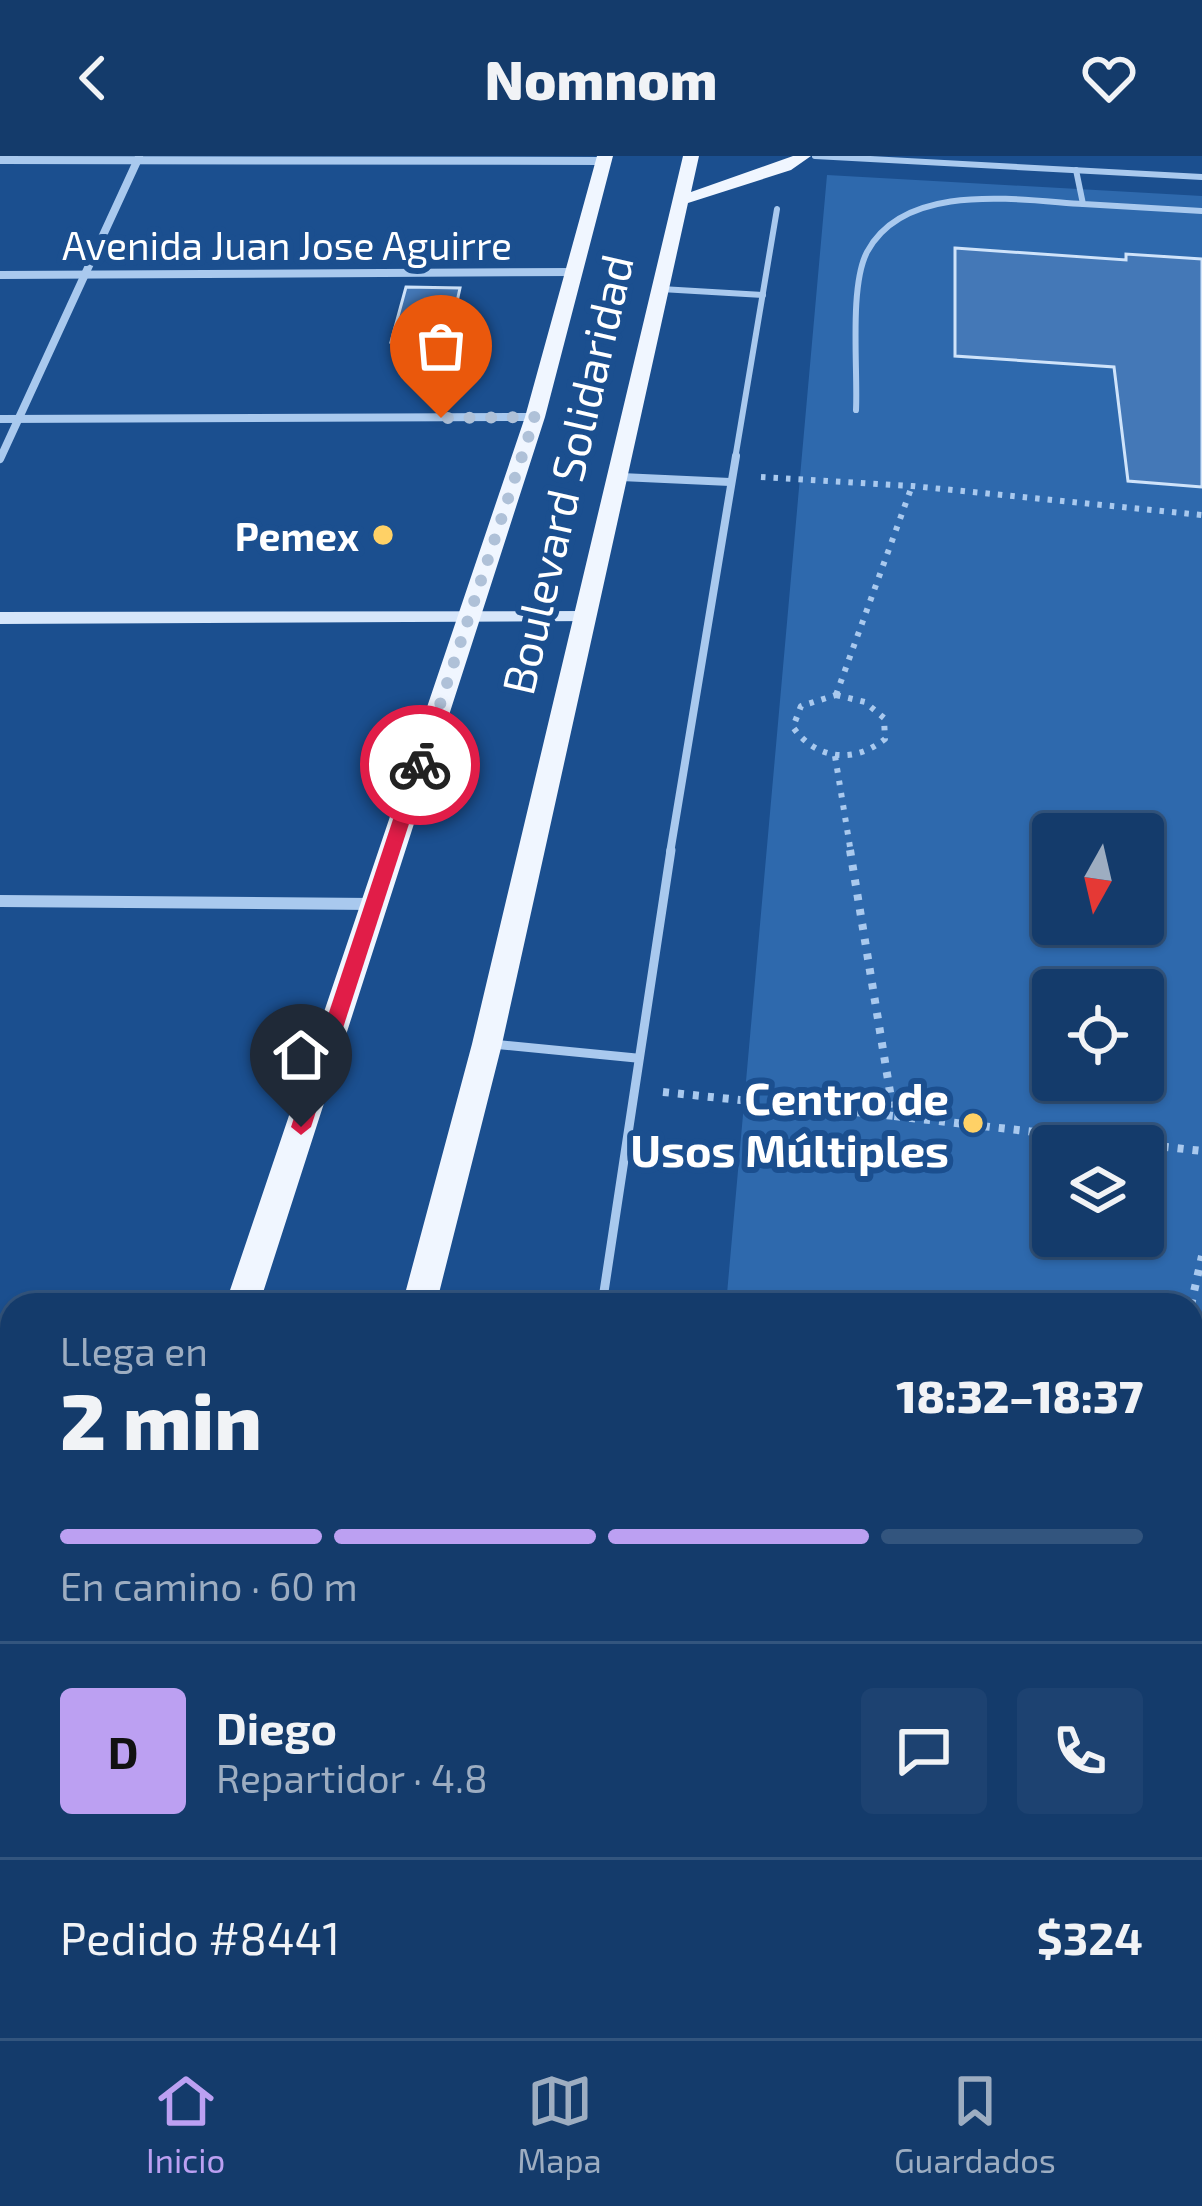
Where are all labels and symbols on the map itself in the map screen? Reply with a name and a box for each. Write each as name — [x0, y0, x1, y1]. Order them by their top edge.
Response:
street label: Avenida Juan Jose Aguirre — [62, 221, 512, 268]
street label: Boulevard Solidaridad — [489, 249, 643, 699]
pin — [390, 295, 492, 418]
place label: Pemex — [235, 512, 359, 559]
marker: Pemex — [370, 522, 396, 548]
courier — [360, 705, 480, 825]
north arrow — [1032, 813, 1164, 945]
pin — [250, 1004, 352, 1127]
place label: Centro de Usos Múltiples — [630, 1070, 949, 1176]
marker: Centro de Usos Múltiples — [960, 1110, 986, 1136]

